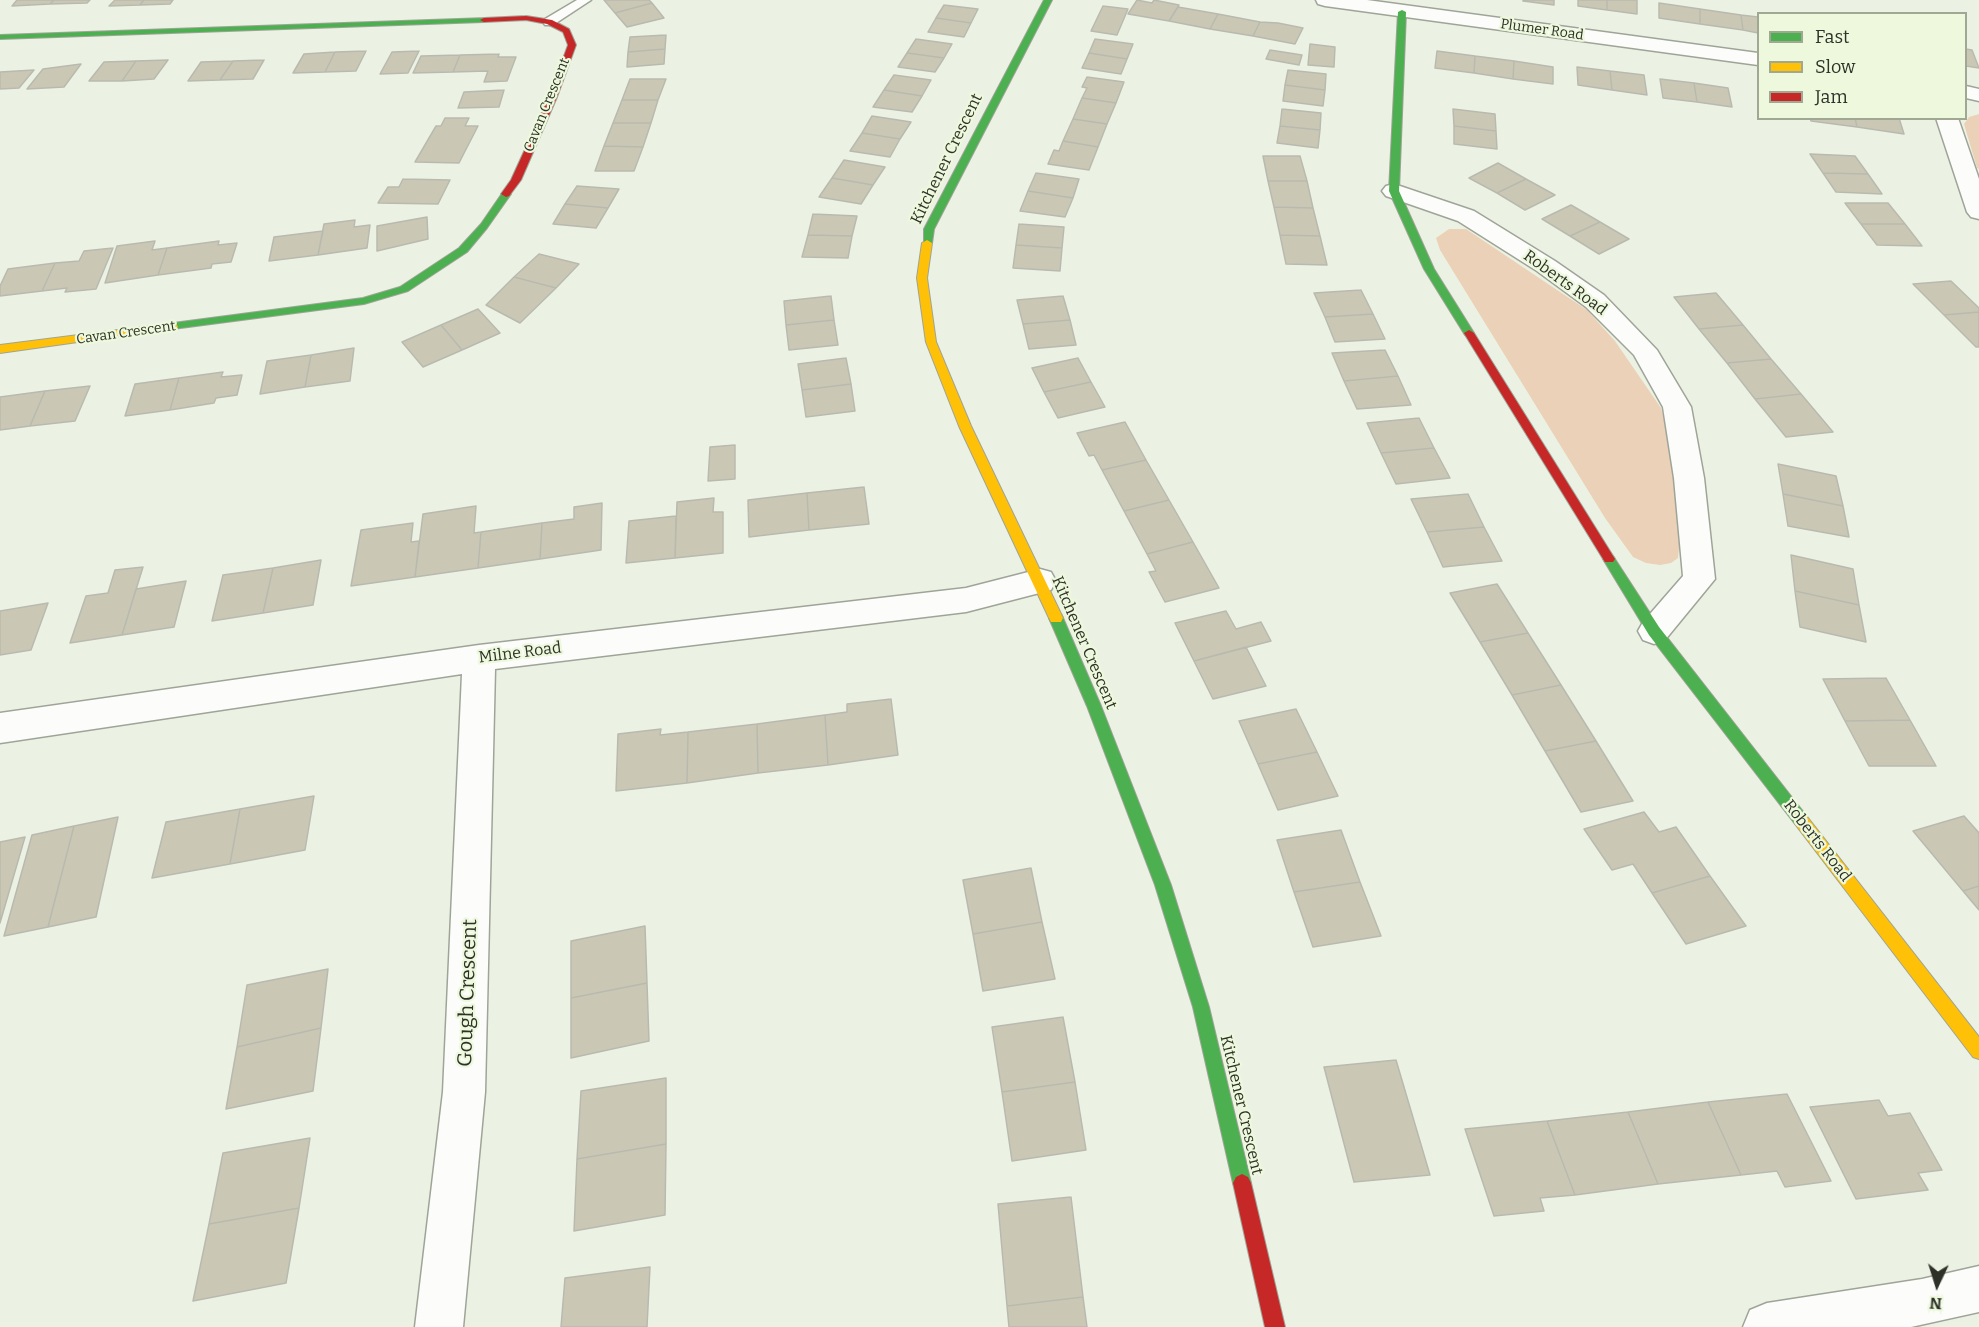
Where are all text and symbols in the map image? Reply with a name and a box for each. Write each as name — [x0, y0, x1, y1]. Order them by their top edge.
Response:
legend — [1757, 12, 1967, 120]
street label: Plumer Road — [1499, 16, 1585, 44]
text: Fast — [1815, 26, 1850, 48]
street label: Cavan Crescent — [521, 56, 573, 154]
text: Slow — [1815, 56, 1855, 78]
text: Jam — [1815, 86, 1848, 108]
street label: Kitchener Crescent — [907, 91, 987, 227]
street label: Roberts Road — [1519, 246, 1611, 320]
street label: Cavan Crescent — [75, 318, 177, 348]
street label: Kitchener Crescent — [1047, 574, 1121, 712]
street label: Milne Road — [477, 638, 563, 668]
street label: Roberts Road — [1779, 796, 1855, 886]
street label: Gough Crescent — [453, 919, 483, 1067]
street label: Kitchener Crescent — [1216, 1033, 1266, 1177]
north arrow — [1907, 1255, 1967, 1315]
text: N — [1929, 1294, 1943, 1313]

